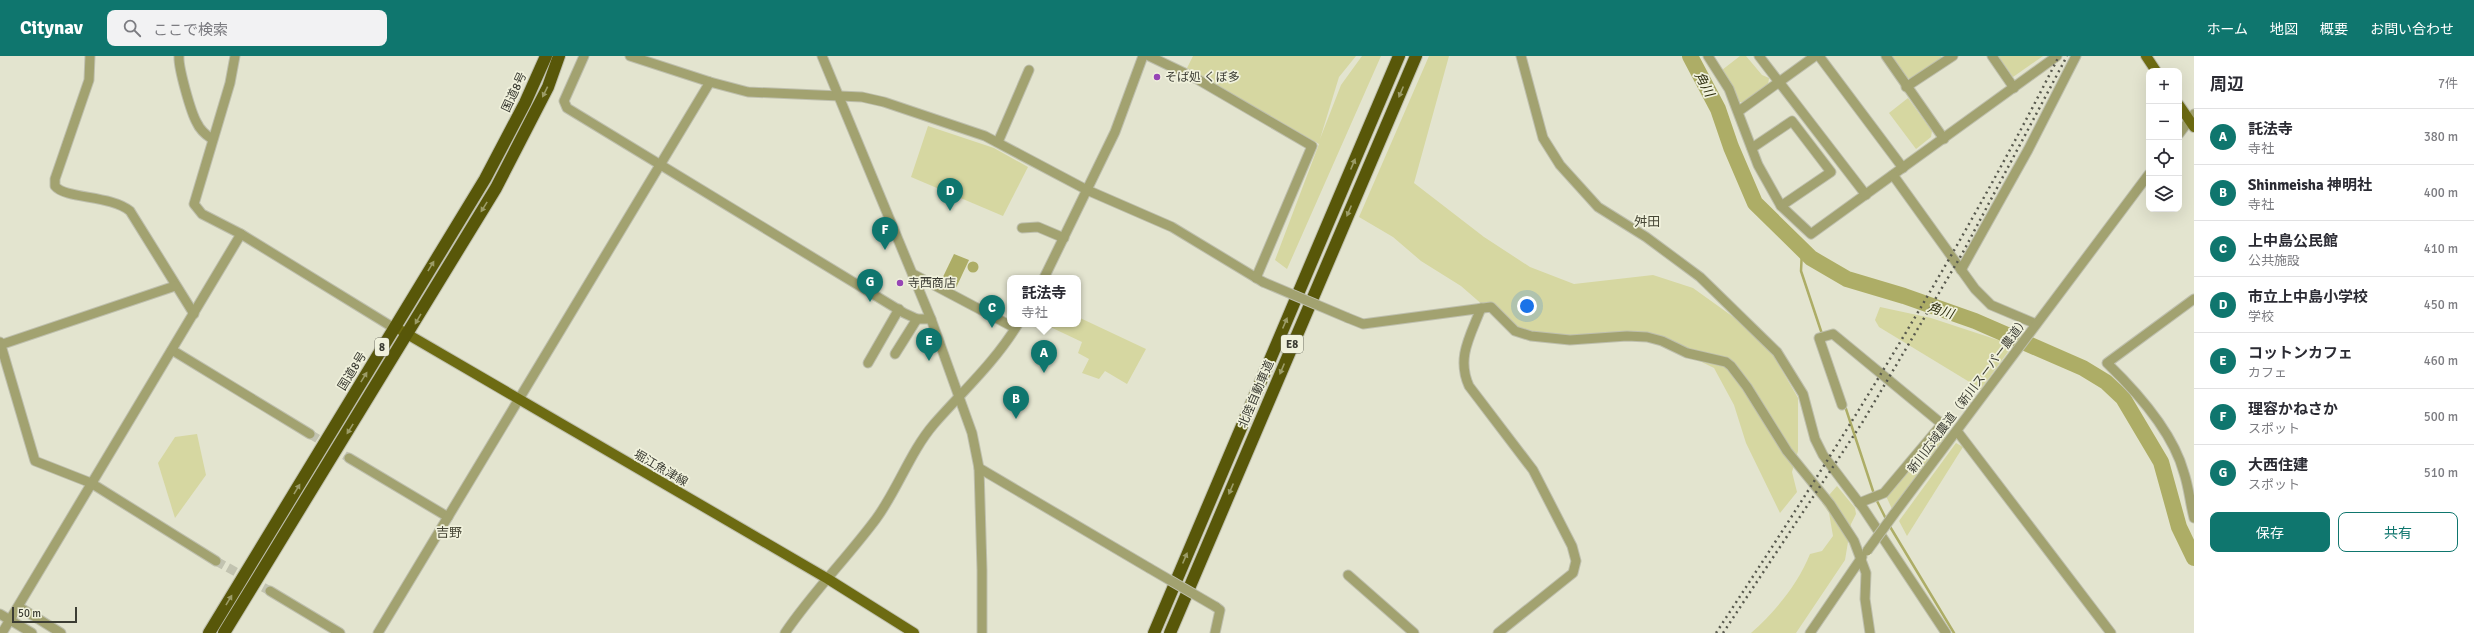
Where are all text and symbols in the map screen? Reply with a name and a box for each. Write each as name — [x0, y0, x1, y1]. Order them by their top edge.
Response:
search box — [107, 10, 387, 46]
text: Citynav — [20, 16, 83, 40]
icon: search — [121, 17, 143, 39]
text: ここで検索 — [153, 21, 228, 39]
text: ホーム — [2206, 21, 2248, 38]
text: 地図 — [2270, 21, 2298, 38]
text: 概要 — [2320, 21, 2348, 38]
text: お問い合わせ — [2370, 21, 2454, 38]
map controls — [2146, 68, 2182, 212]
button: + — [2146, 68, 2182, 104]
water label: 角川 — [1691, 69, 1718, 101]
street label: 国道8号 — [499, 70, 530, 115]
place label: そば処 くぼ多 — [1165, 70, 1240, 85]
marker: そば処 くぼ多 — [1152, 72, 1162, 82]
text: 周辺 — [2210, 74, 2244, 95]
text: 7件 — [2438, 76, 2458, 92]
one-way arrow — [542, 86, 548, 98]
one-way arrow — [1398, 86, 1404, 97]
button: − — [2146, 104, 2182, 140]
text: 託法寺 — [2248, 120, 2293, 138]
text: A — [2219, 129, 2227, 145]
text: 380 m — [2424, 129, 2458, 145]
button: locate — [2146, 140, 2182, 176]
text: 寺社 — [2248, 141, 2274, 157]
one-way arrow — [1350, 158, 1356, 170]
button: layers — [2146, 176, 2182, 212]
text: Shinmeisha 神明社 — [2248, 176, 2372, 194]
pin: D — [937, 178, 963, 211]
text: B — [2219, 185, 2227, 201]
text: 400 m — [2424, 185, 2458, 201]
text: 寺社 — [2248, 197, 2274, 213]
one-way arrow — [481, 201, 488, 213]
one-way arrow — [1346, 205, 1352, 217]
district label: 舛田 — [1634, 214, 1660, 230]
pin: F — [872, 217, 898, 250]
text: 上中島公民館 — [2248, 232, 2338, 250]
text: C — [2219, 241, 2227, 257]
text: 410 m — [2424, 241, 2458, 257]
text: 公共施設 — [2248, 253, 2300, 269]
one-way arrow — [427, 261, 435, 271]
pin: G — [857, 269, 883, 302]
popup — [1007, 275, 1081, 327]
place label: 寺西商店 — [908, 276, 956, 291]
marker: 寺西商店 — [895, 278, 905, 288]
text: 託法寺 — [1021, 284, 1067, 302]
text: 市立上中島小学校 — [2248, 288, 2368, 306]
pin: C — [979, 295, 1005, 328]
your location — [1517, 296, 1537, 316]
text: D — [2219, 297, 2227, 313]
text: 450 m — [2424, 297, 2458, 313]
water label: 角川 — [1926, 299, 1957, 323]
text: 寺社 — [1021, 305, 1048, 321]
text: 学校 — [2248, 309, 2274, 325]
one-way arrow — [414, 313, 421, 325]
street label: 新川広域農道（新川スーパー農道） — [1905, 314, 2032, 476]
one-way arrow — [1282, 317, 1288, 328]
pin: E — [916, 328, 942, 361]
road number: E8 — [1281, 335, 1303, 353]
road number: 8 — [375, 338, 389, 356]
pin: A — [1031, 340, 1057, 373]
text: コットンカフェ — [2248, 344, 2353, 362]
street label: 国道8号 — [335, 349, 370, 393]
text: E — [2219, 353, 2227, 369]
text: 460 m — [2424, 353, 2458, 369]
street label: 北陸自動車道 — [1235, 358, 1277, 430]
one-way arrow — [1278, 364, 1284, 376]
text: カフェ — [2248, 365, 2287, 381]
one-way arrow — [360, 372, 367, 383]
pin: B — [1003, 386, 1029, 419]
text: 理容かねさか — [2248, 400, 2338, 418]
text: F — [2220, 409, 2226, 425]
text: 500 m — [2424, 409, 2458, 425]
text: スポット — [2248, 421, 2300, 437]
one-way arrow — [346, 424, 353, 435]
street label: 堀江魚津線 — [631, 447, 690, 490]
text: 大西住建 — [2248, 456, 2308, 474]
text: G — [2219, 465, 2227, 481]
text: 510 m — [2424, 465, 2458, 481]
text: スポット — [2248, 477, 2300, 493]
one-way arrow — [293, 483, 300, 495]
one-way arrow — [1228, 483, 1234, 495]
button: 保存 — [2210, 512, 2330, 552]
button: 共有 — [2338, 512, 2458, 552]
district label: 吉野 — [436, 525, 462, 541]
one-way arrow — [1182, 553, 1188, 564]
one-way arrow — [225, 594, 232, 606]
scale bar — [12, 605, 77, 624]
text: 50 m — [18, 607, 41, 620]

